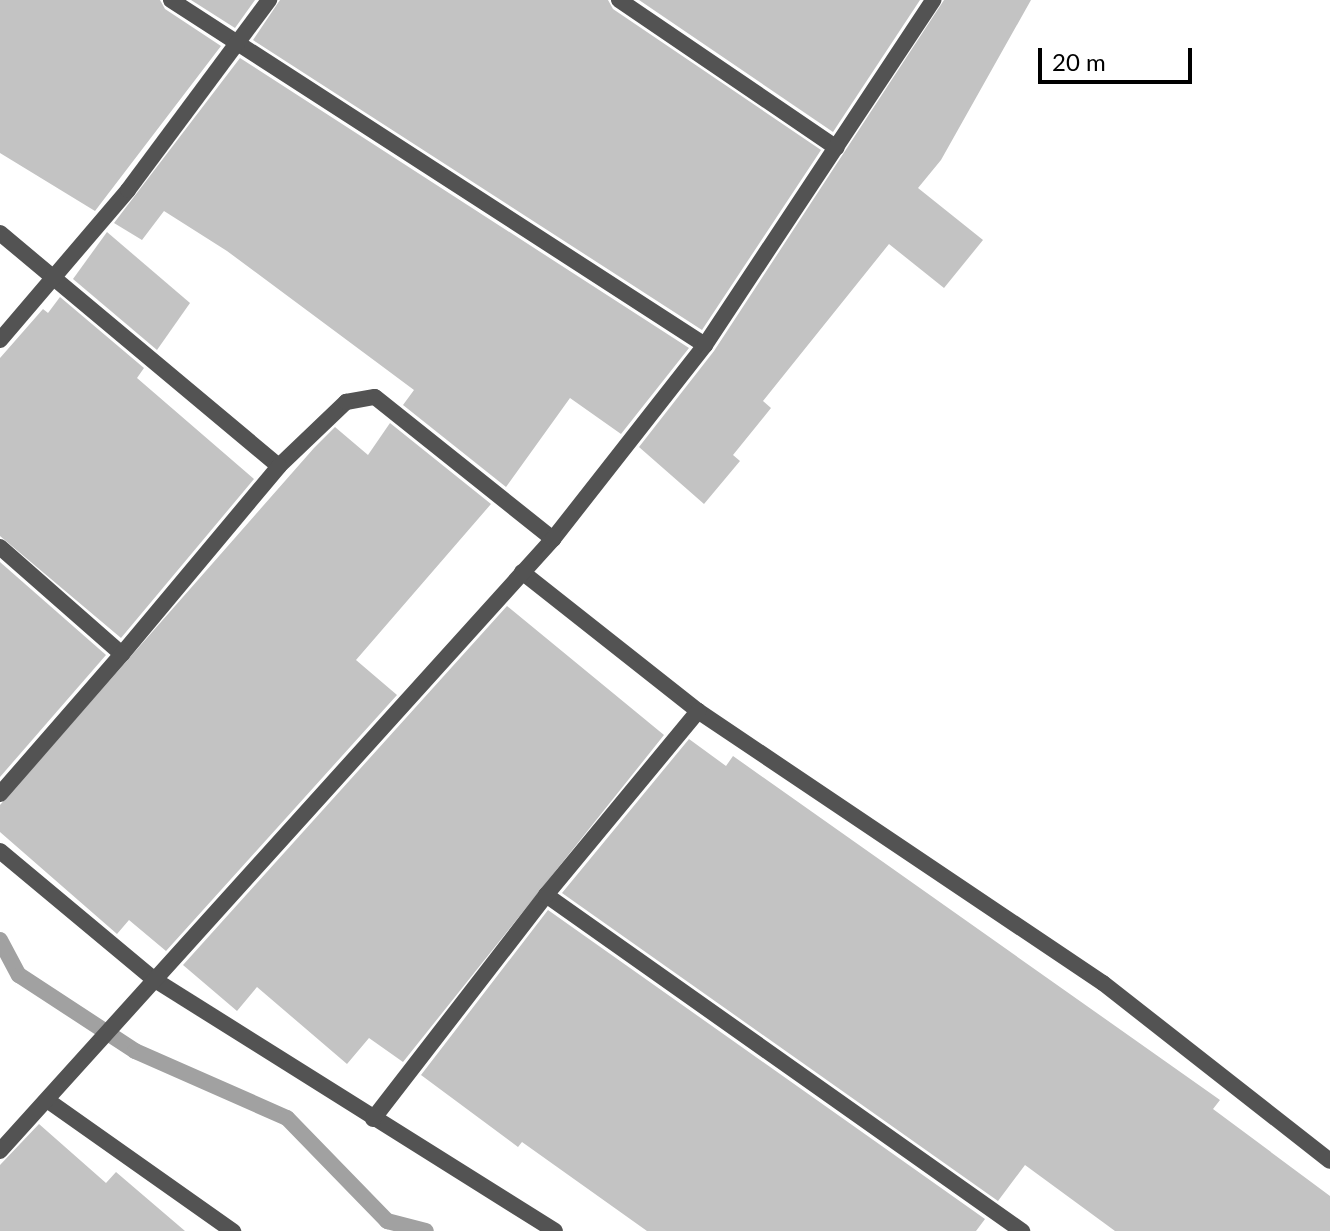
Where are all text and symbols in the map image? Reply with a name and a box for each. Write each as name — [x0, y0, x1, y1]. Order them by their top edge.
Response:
scale bar — [1042, 32, 1196, 82]
text: 20 m — [1052, 47, 1106, 76]

